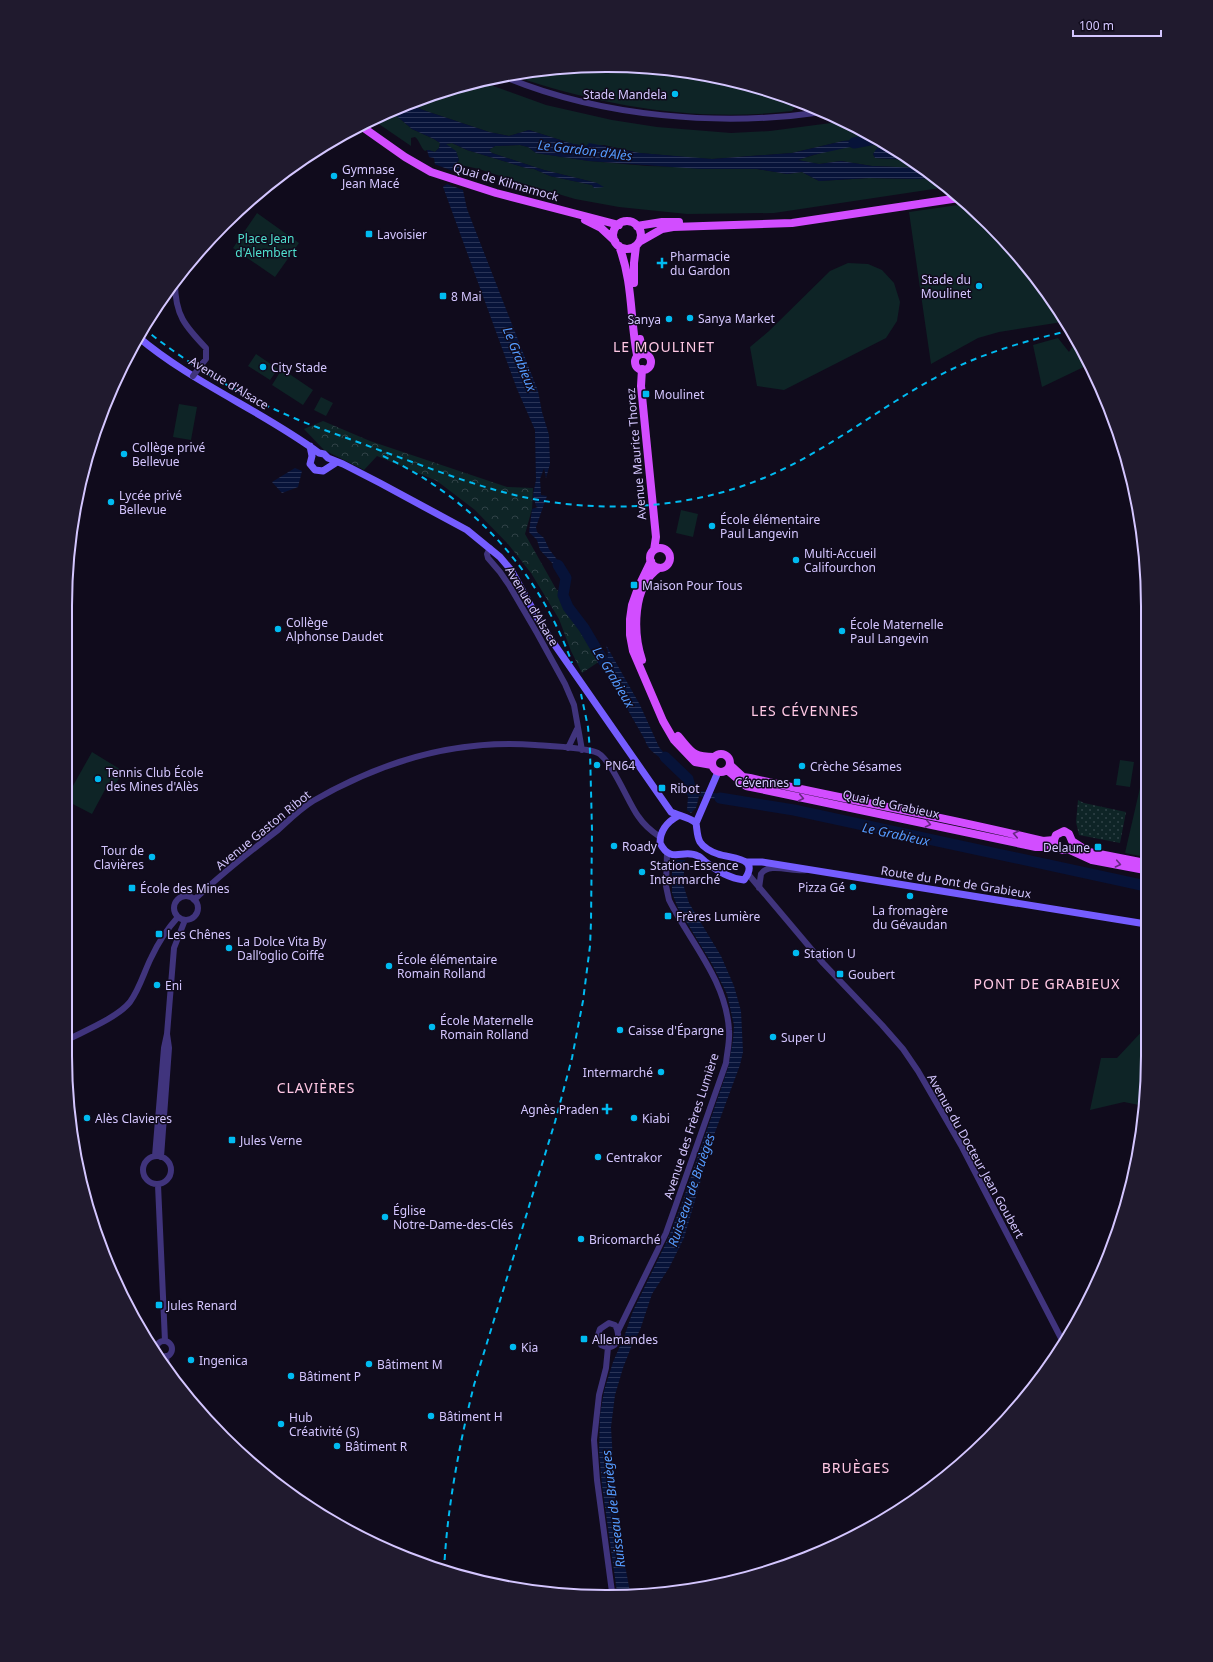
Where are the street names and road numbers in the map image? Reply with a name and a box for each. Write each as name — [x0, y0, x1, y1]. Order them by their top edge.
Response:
street label: Quai de Kilmamock — [451, 159, 561, 205]
street label: Avenue d'Alsace — [186, 352, 272, 414]
street label: Avenue Maurice Thorez — [622, 387, 650, 521]
street label: Avenue d'Alsace — [501, 563, 563, 649]
street label: Quai de Grabieux — [841, 785, 941, 823]
street label: Avenue Gaston Ribot — [212, 786, 315, 874]
street label: Route du Pont de Grabieux — [880, 862, 1033, 902]
street label: Avenue des Frères Lumière — [659, 1051, 723, 1201]
street label: Avenue du Docteur Jean Goubert — [924, 1071, 1029, 1242]

